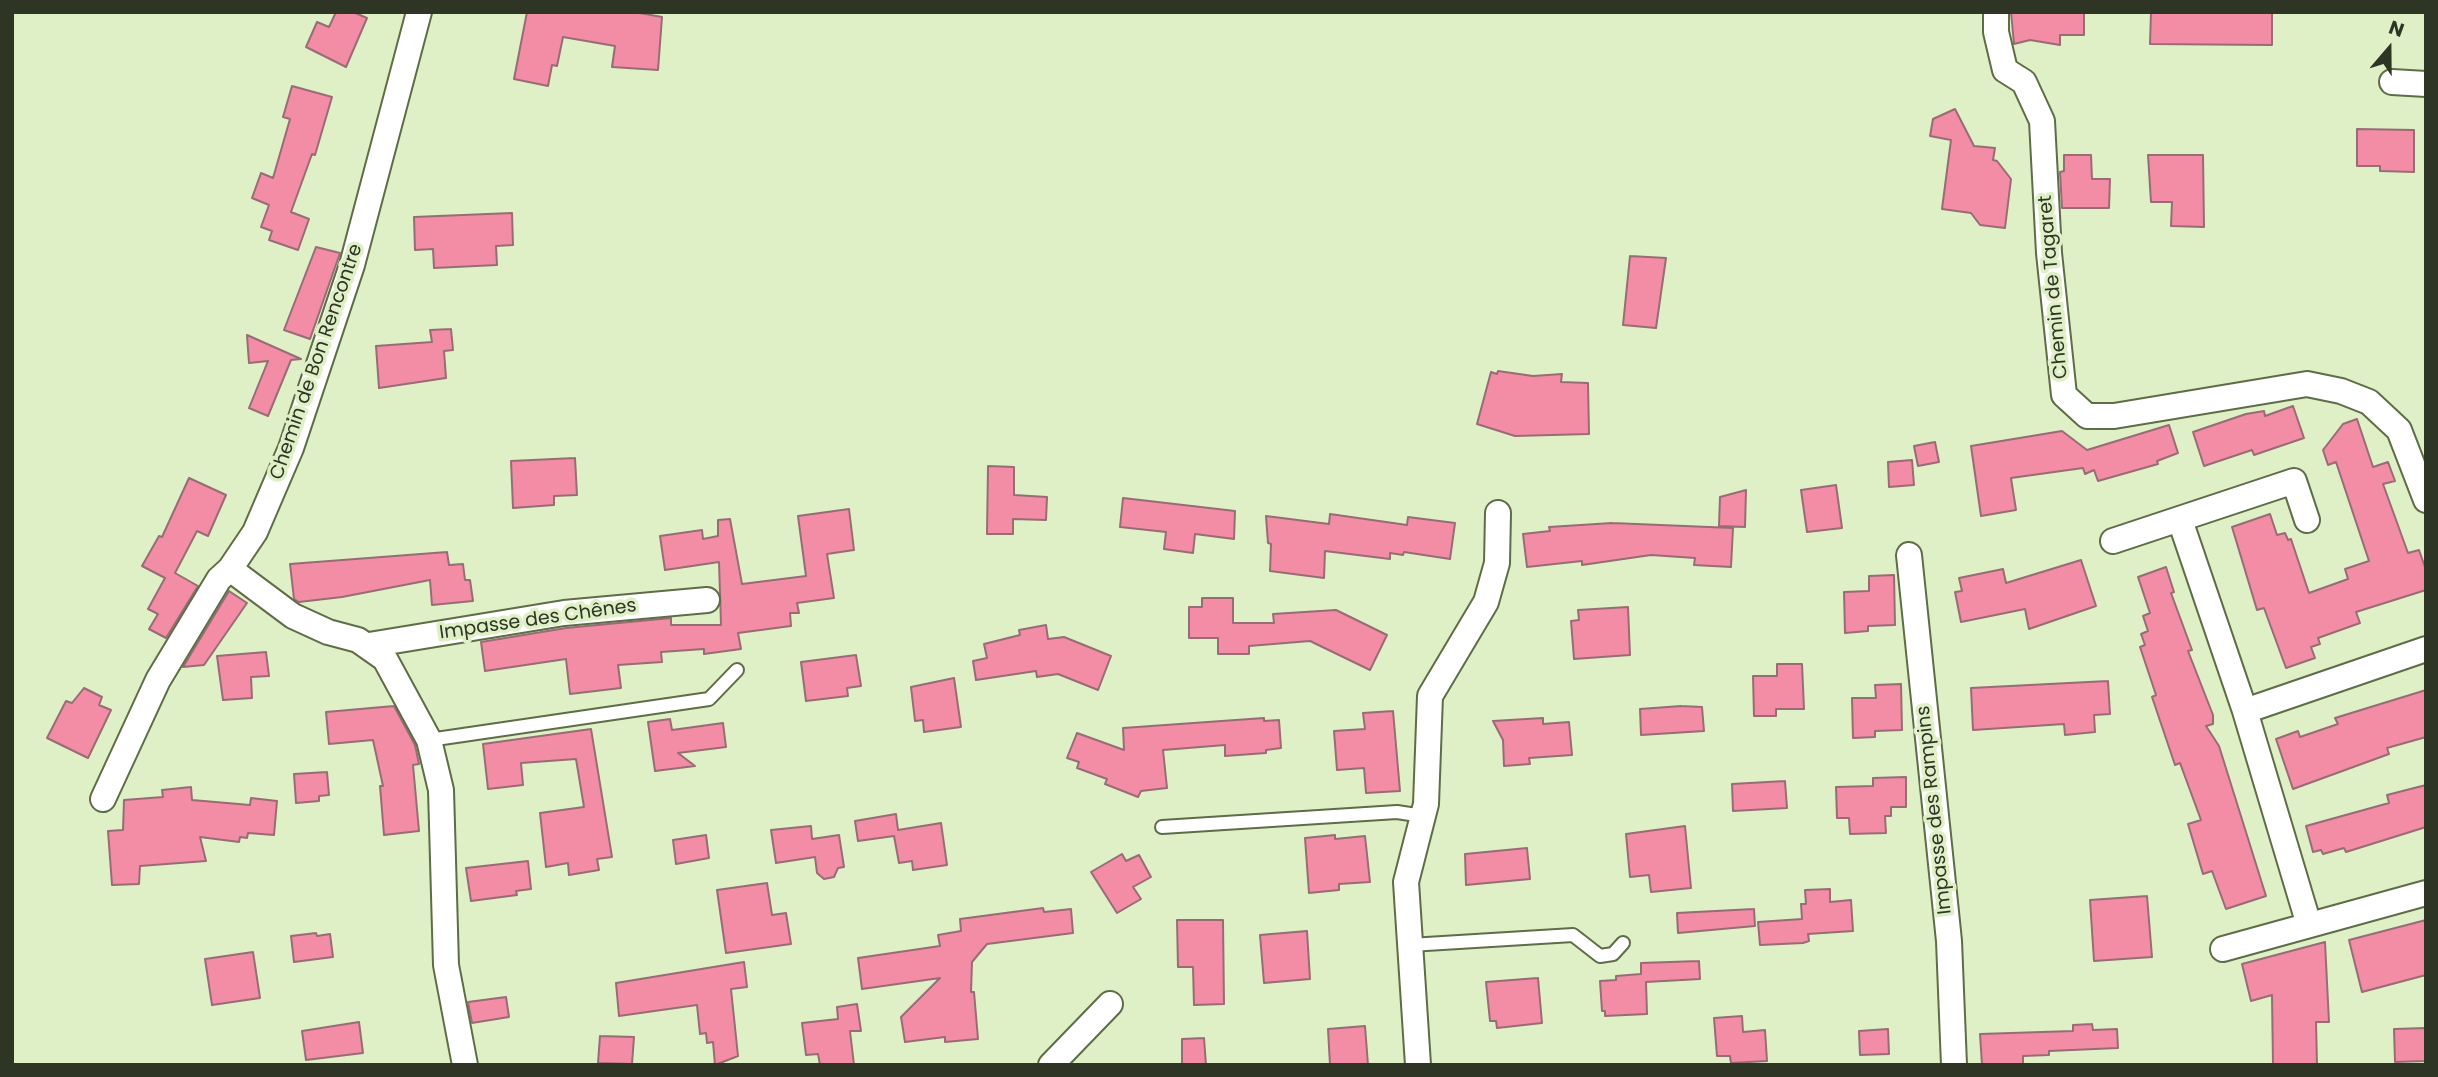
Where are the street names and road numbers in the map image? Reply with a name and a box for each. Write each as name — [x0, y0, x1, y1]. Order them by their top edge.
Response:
street label: Chemin de Tagaret — [2035, 194, 2073, 380]
street label: Chemin de Bon Rencontre — [266, 241, 368, 483]
street label: Impasse des Chênes — [438, 595, 638, 645]
street label: Impasse des Rampins — [1913, 704, 1957, 916]

